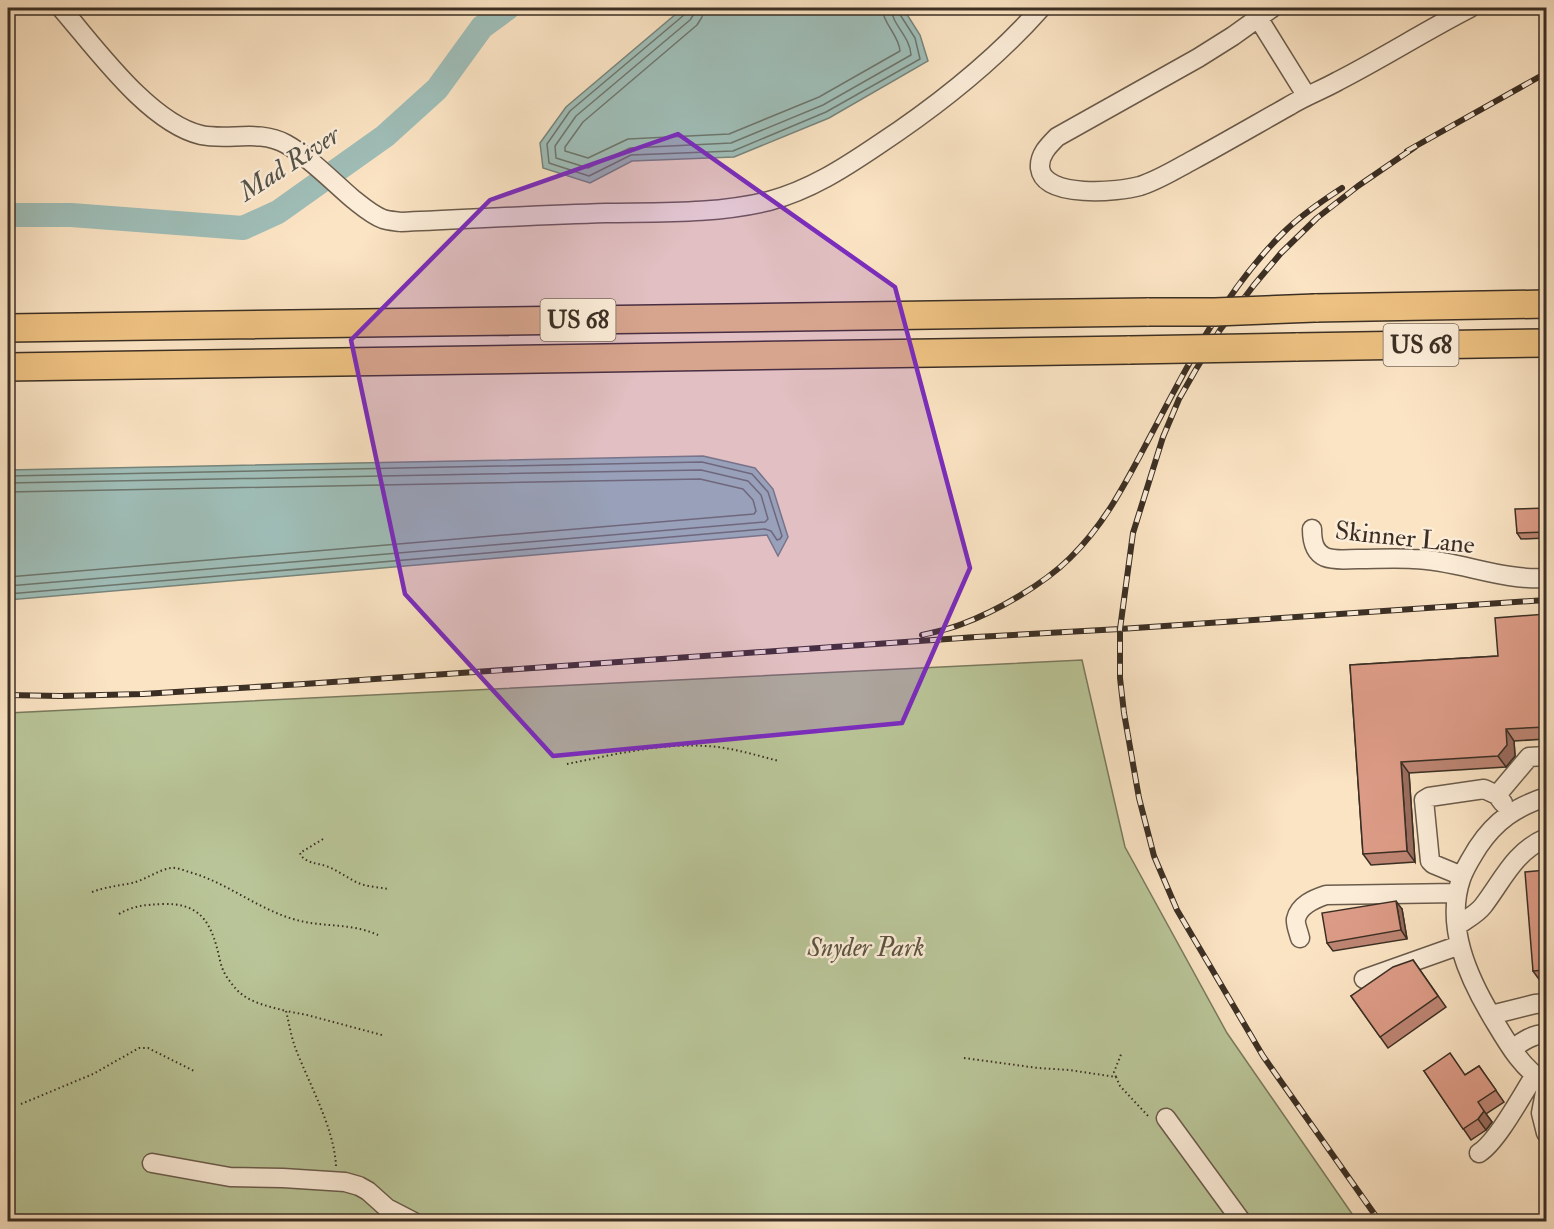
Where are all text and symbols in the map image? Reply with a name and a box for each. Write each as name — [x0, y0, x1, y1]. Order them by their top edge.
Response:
water label: Mad River — [231, 117, 348, 209]
road number: US 68 — [540, 299, 616, 341]
road number: US 68 — [1384, 324, 1458, 366]
street label: Skinner Lane — [1333, 515, 1477, 561]
park label: Snyder Park — [806, 932, 925, 964]

